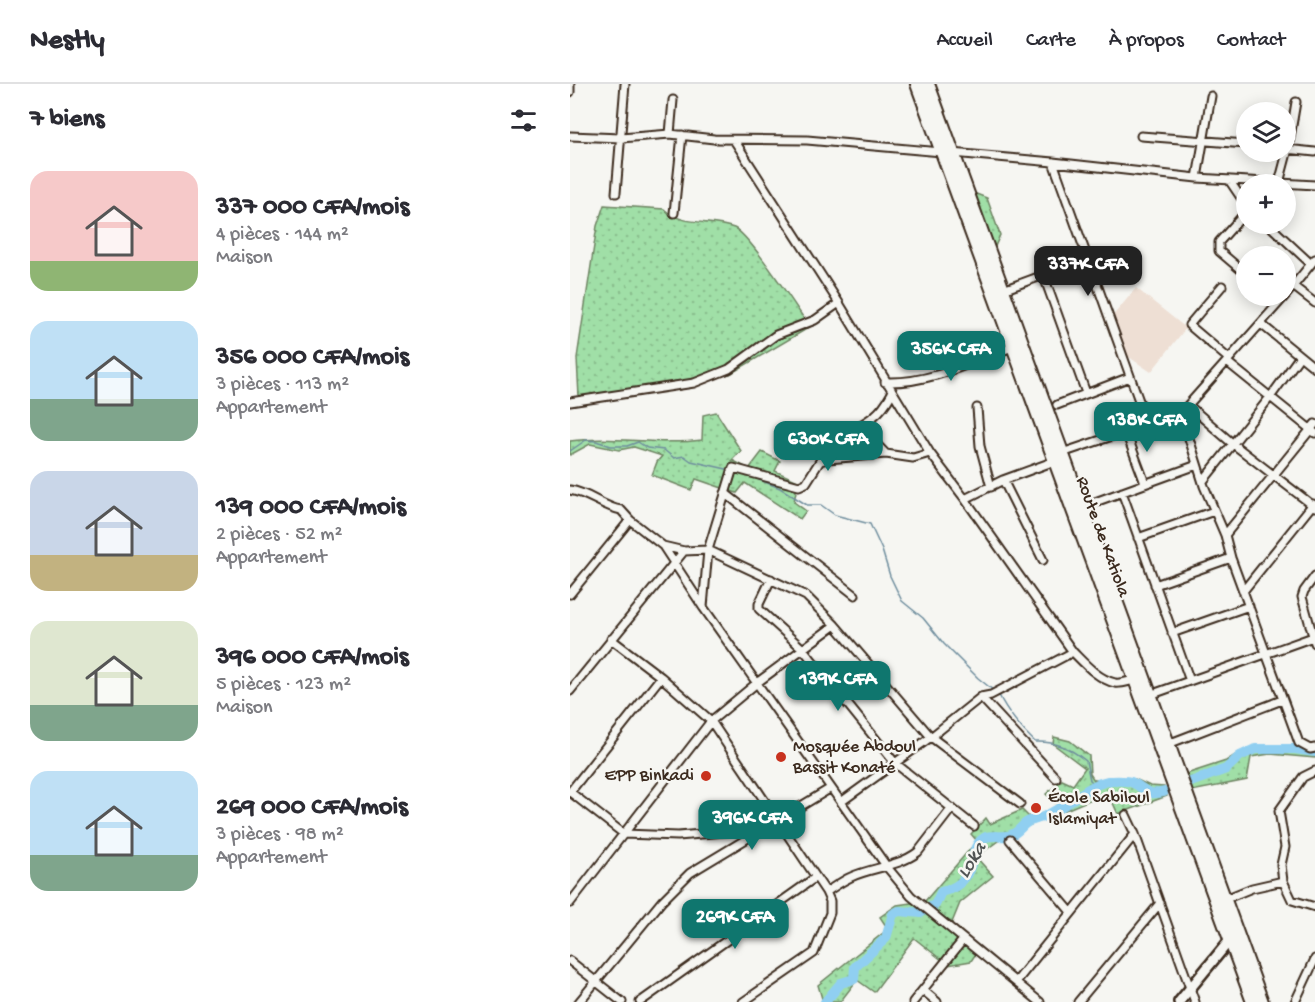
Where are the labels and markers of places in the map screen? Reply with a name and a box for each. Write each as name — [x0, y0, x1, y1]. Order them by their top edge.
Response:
pin: 337K CFA — [1026, 246, 1150, 297]
pin: 356K CFA — [889, 331, 1013, 382]
pin: 138K CFA — [1085, 402, 1209, 453]
pin: 630K CFA — [766, 421, 890, 472]
pin: 139K CFA — [776, 661, 900, 712]
place label: Mosquée Abdoul Bassit Konaté — [792, 737, 916, 779]
marker: Mosquée Abdoul Bassit Konaté — [774, 750, 788, 764]
place label: EPP Binkadi — [605, 766, 694, 787]
marker: EPP Binkadi — [699, 769, 713, 783]
place label: École Sabiloul Islamiyat — [1048, 788, 1150, 830]
pin: 396K CFA — [690, 800, 814, 851]
marker: École Sabiloul Islamiyat — [1029, 801, 1043, 815]
pin: 269K CFA — [673, 899, 797, 950]

